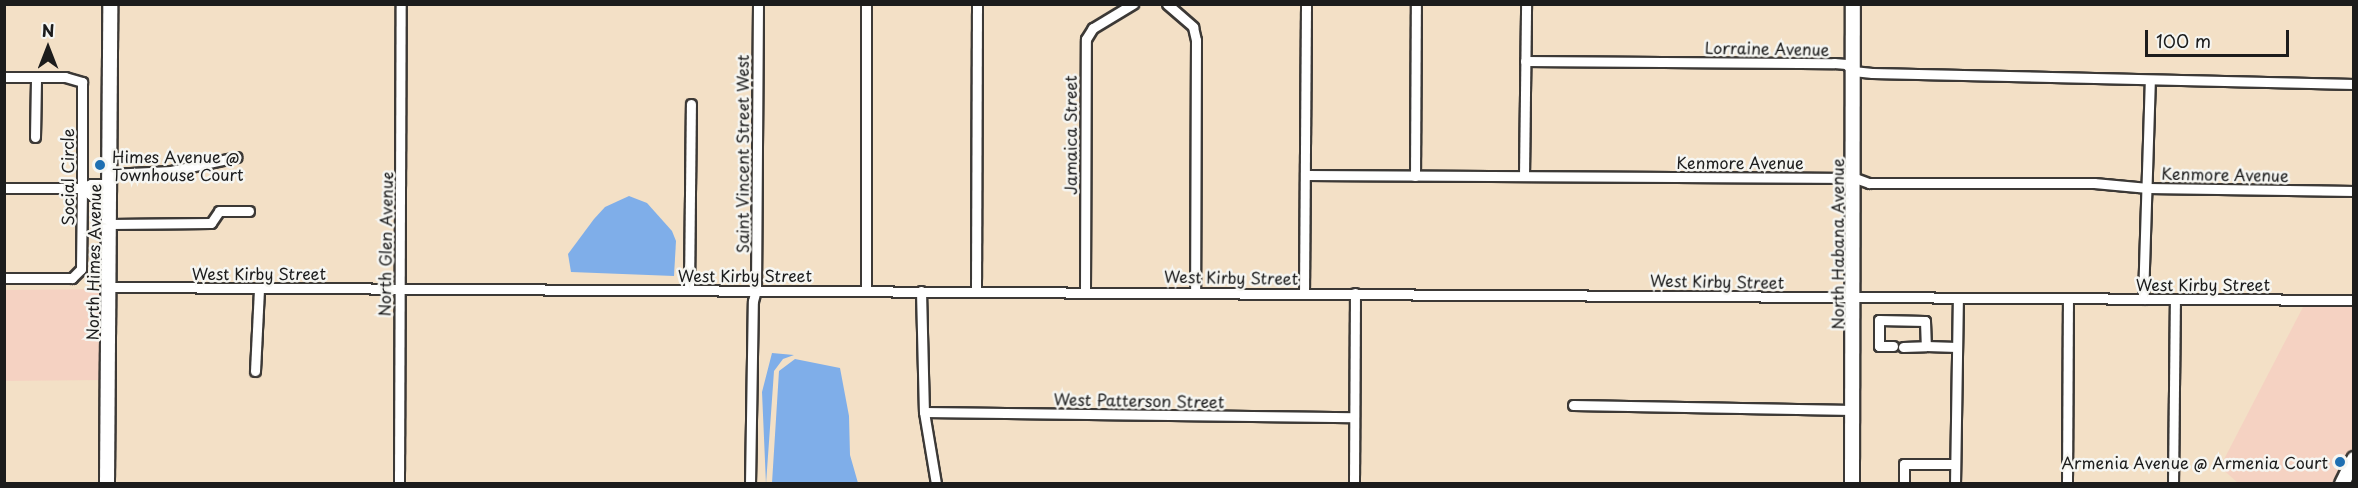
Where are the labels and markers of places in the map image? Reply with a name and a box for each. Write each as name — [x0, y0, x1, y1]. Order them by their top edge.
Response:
place label: Himes Avenue @ Townhouse Court — [112, 146, 244, 184]
marker: Himes Avenue @ Townhouse Court — [93, 158, 107, 172]
place label: Armenia Avenue @ Armenia Court — [2062, 452, 2328, 472]
marker: Armenia Avenue @ Armenia Court — [2333, 455, 2347, 469]

